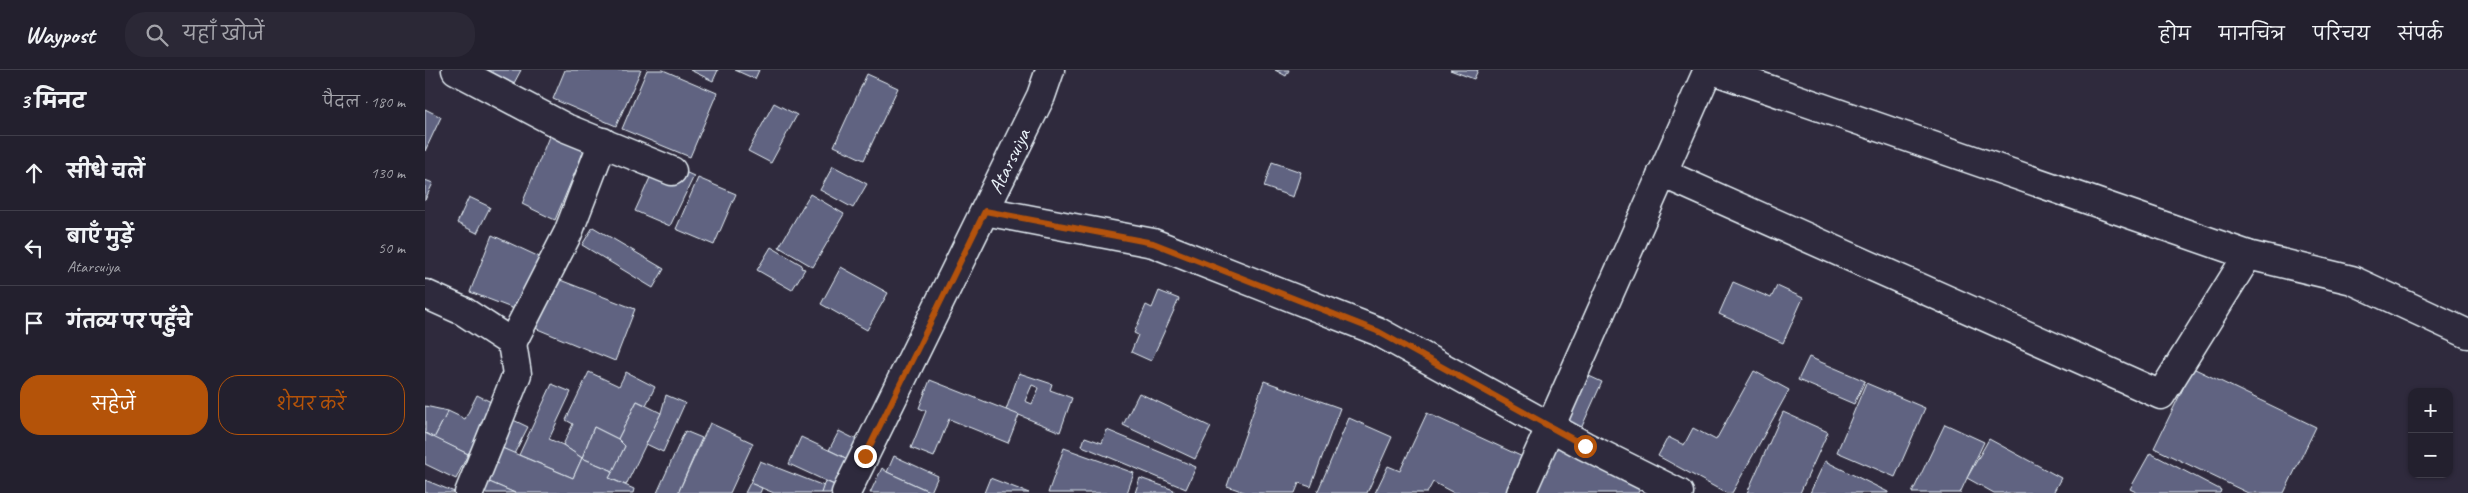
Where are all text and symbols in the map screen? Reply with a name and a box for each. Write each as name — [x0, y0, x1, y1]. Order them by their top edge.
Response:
search box — [125, 12, 475, 57]
text: Waypost — [25, 20, 95, 50]
icon: search — [143, 21, 171, 49]
text: यहाँ खोजें — [183, 22, 264, 46]
text: होम — [2159, 23, 2191, 45]
text: मानचित्र — [2219, 23, 2285, 45]
text: परिचय — [2313, 23, 2370, 45]
text: संपर्क — [2398, 23, 2443, 45]
text: 3 मिनट — [20, 88, 86, 114]
text: पैदल · 180 m — [323, 92, 405, 112]
street label: Atarsuiya — [982, 123, 1037, 198]
icon: ahead — [20, 159, 48, 187]
text: सीधे चलें — [67, 160, 145, 184]
text: 130 m — [371, 163, 405, 183]
text: बाएँ मुड़ें — [67, 225, 133, 249]
icon: left — [20, 234, 48, 262]
text: 50 m — [378, 238, 405, 258]
text: Atarsuiya — [67, 257, 120, 277]
icon: arrive — [20, 309, 48, 337]
text: गंतव्य पर पहुँचे — [67, 310, 192, 334]
button: सहेजें — [20, 375, 208, 435]
button: शेयर करें — [218, 375, 405, 435]
map controls — [2408, 388, 2453, 478]
button: + — [2408, 388, 2453, 433]
button: − — [2408, 433, 2453, 478]
route start — [1574, 435, 1597, 458]
route end — [854, 445, 877, 468]

